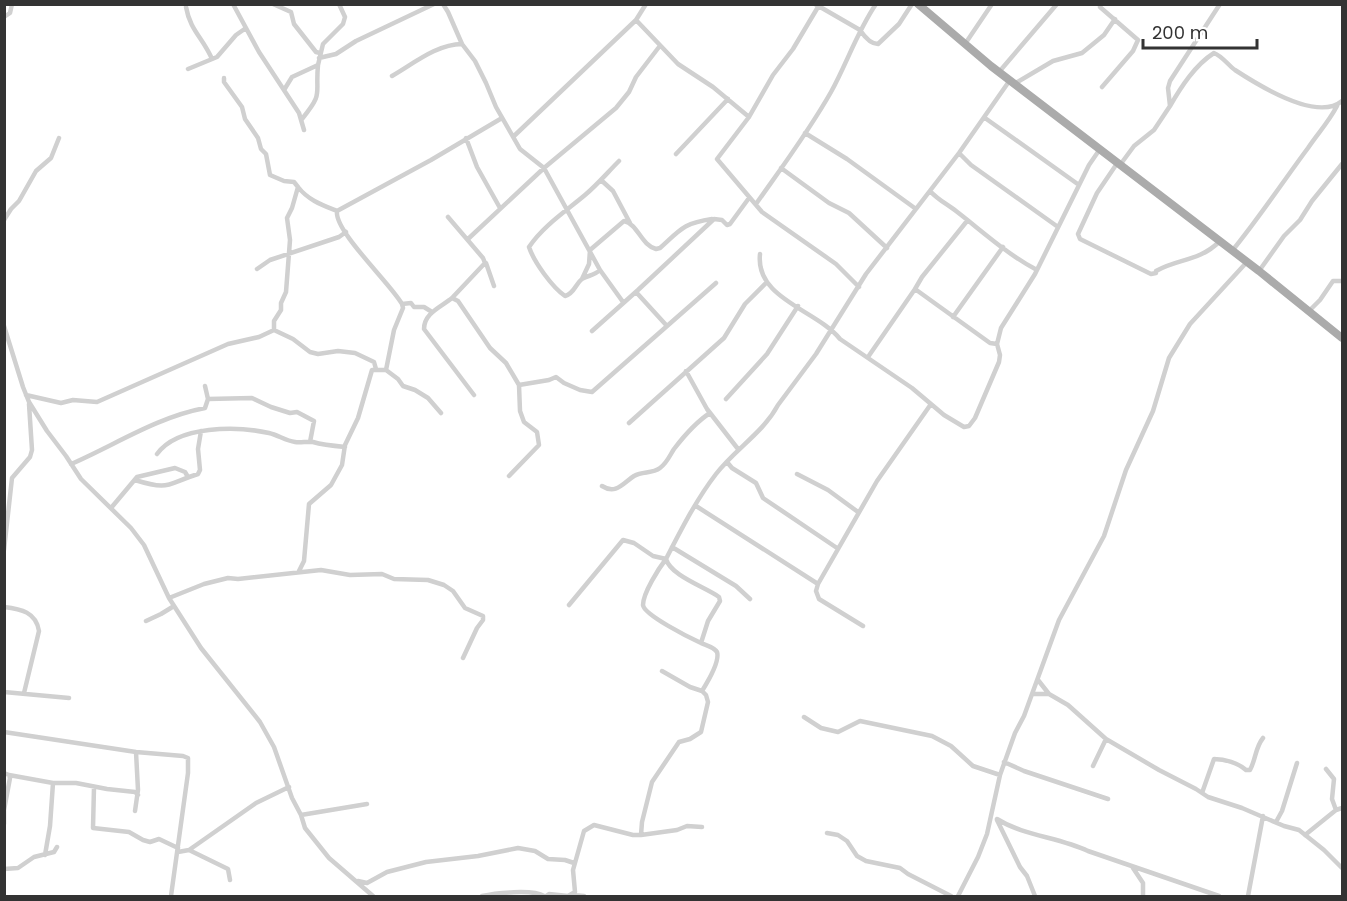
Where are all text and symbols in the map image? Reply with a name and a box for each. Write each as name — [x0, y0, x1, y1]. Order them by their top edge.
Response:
scale bar — [1143, 12, 1257, 50]
text: 200 m — [1152, 20, 1208, 45]

